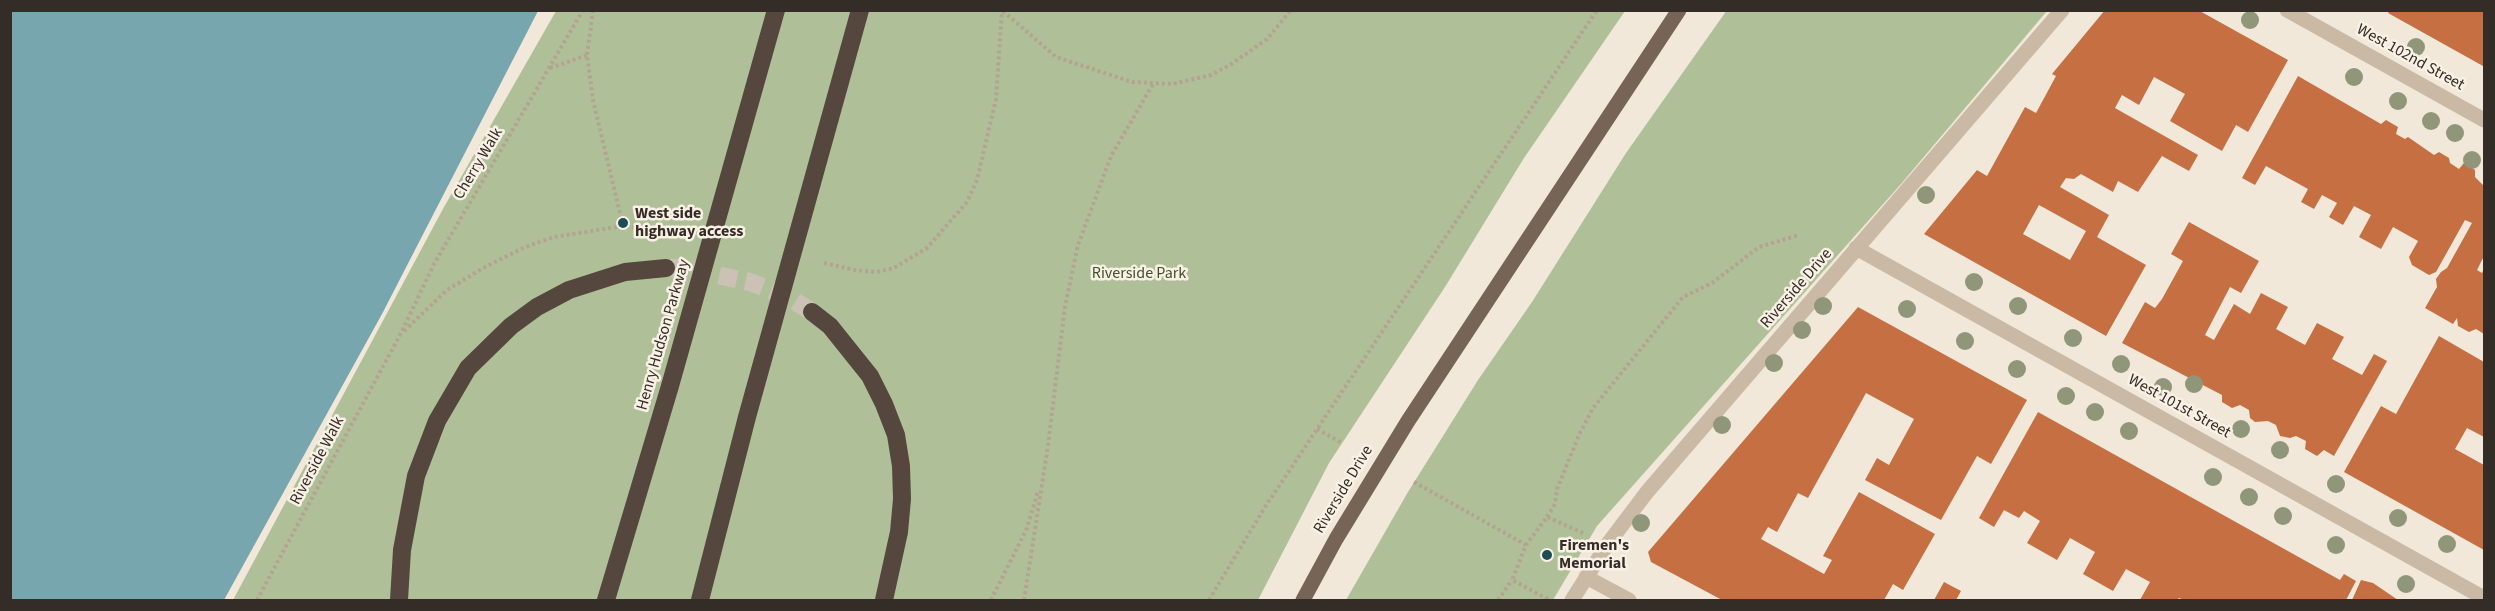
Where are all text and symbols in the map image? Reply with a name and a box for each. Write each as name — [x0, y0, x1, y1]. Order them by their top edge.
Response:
street label: West 102nd Street — [2353, 20, 2467, 96]
street label: Cherry Walk — [450, 125, 508, 203]
place label: West side highway access — [635, 204, 743, 242]
marker: West side highway access — [616, 216, 630, 230]
street label: Riverside Drive — [1757, 245, 1837, 333]
street label: Henry Hudson Parkway — [633, 257, 695, 413]
park label: Riverside Park — [1092, 264, 1186, 284]
street label: West 101st Street — [2124, 371, 2234, 443]
street label: Riverside Walk — [287, 414, 349, 508]
street label: Riverside Drive — [1310, 443, 1378, 537]
place label: Firemen's Memorial — [1559, 536, 1629, 574]
marker: Firemen's Memorial — [1540, 548, 1554, 562]

